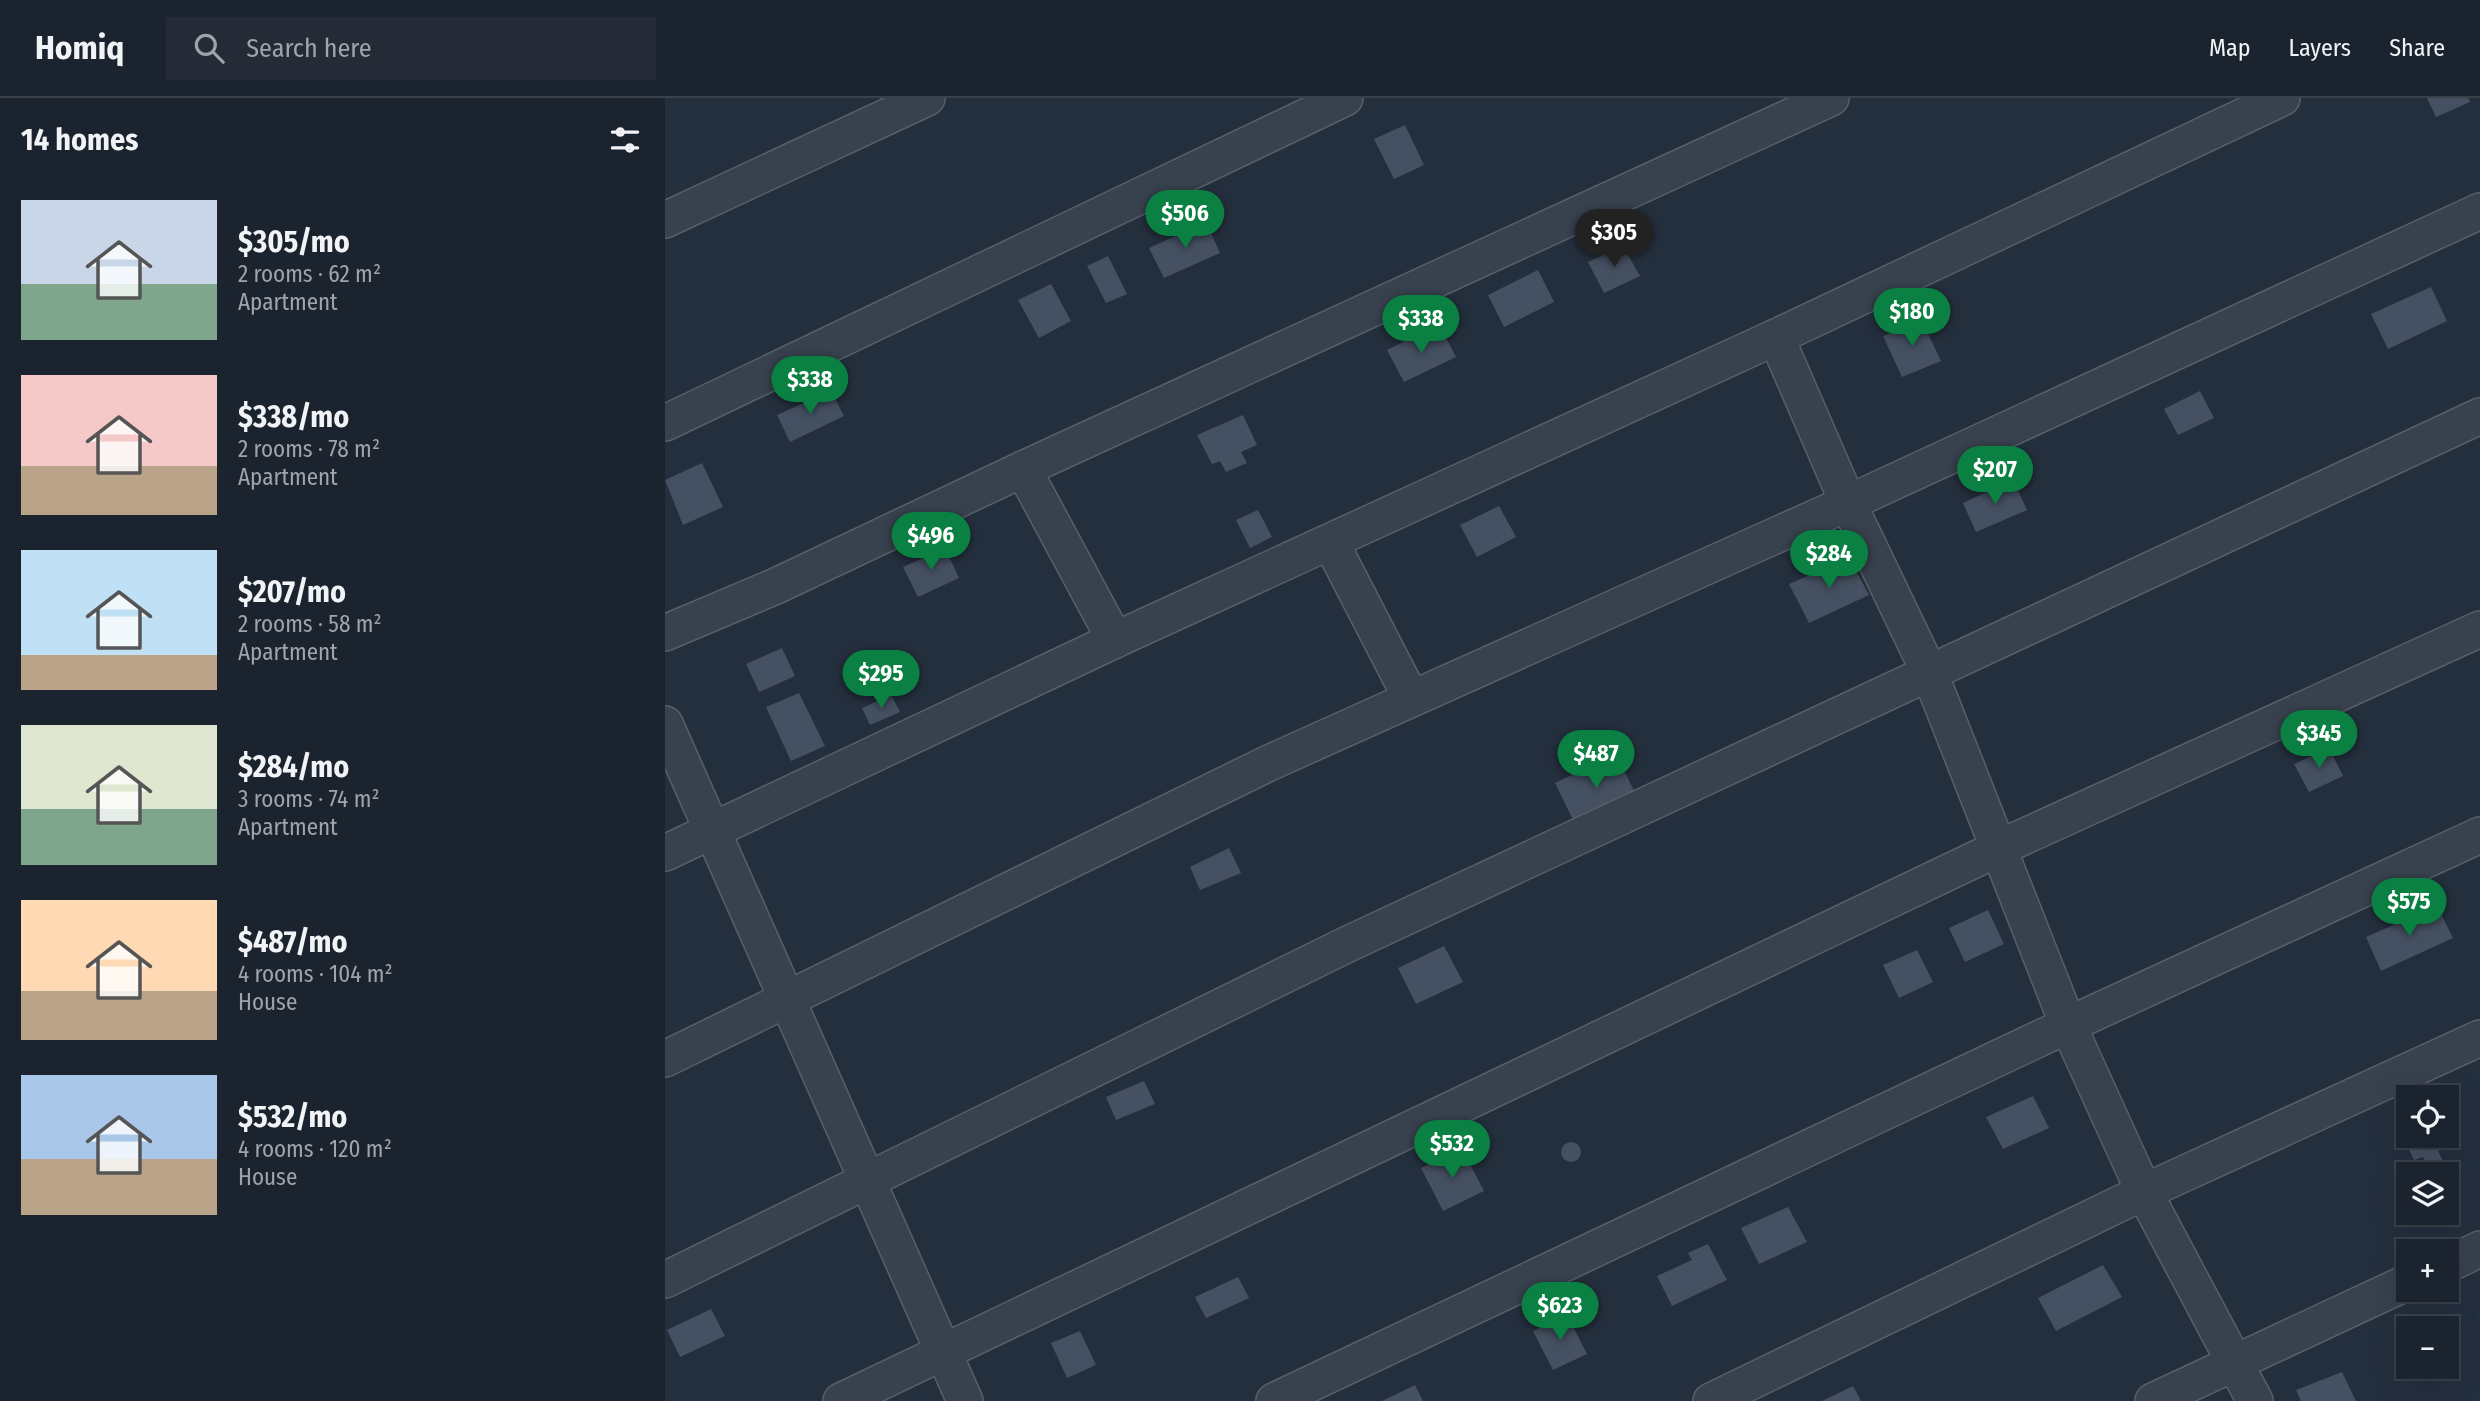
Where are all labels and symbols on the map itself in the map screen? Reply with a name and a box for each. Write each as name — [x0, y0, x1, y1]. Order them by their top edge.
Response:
pin: $506 — [1144, 190, 1226, 250]
pin: $305 — [1573, 209, 1655, 269]
pin: $180 — [1871, 288, 1953, 348]
pin: $338 — [1380, 296, 1462, 355]
pin: $338 — [769, 356, 851, 416]
pin: $207 — [1954, 446, 2036, 506]
pin: $496 — [890, 512, 972, 572]
pin: $284 — [1788, 531, 1870, 590]
pin: $295 — [840, 650, 922, 710]
pin: $345 — [2278, 710, 2360, 770]
pin: $487 — [1555, 730, 1637, 790]
pin: $575 — [2368, 878, 2450, 938]
pin: $532 — [1411, 1121, 1493, 1180]
pin: $623 — [1519, 1282, 1601, 1342]

